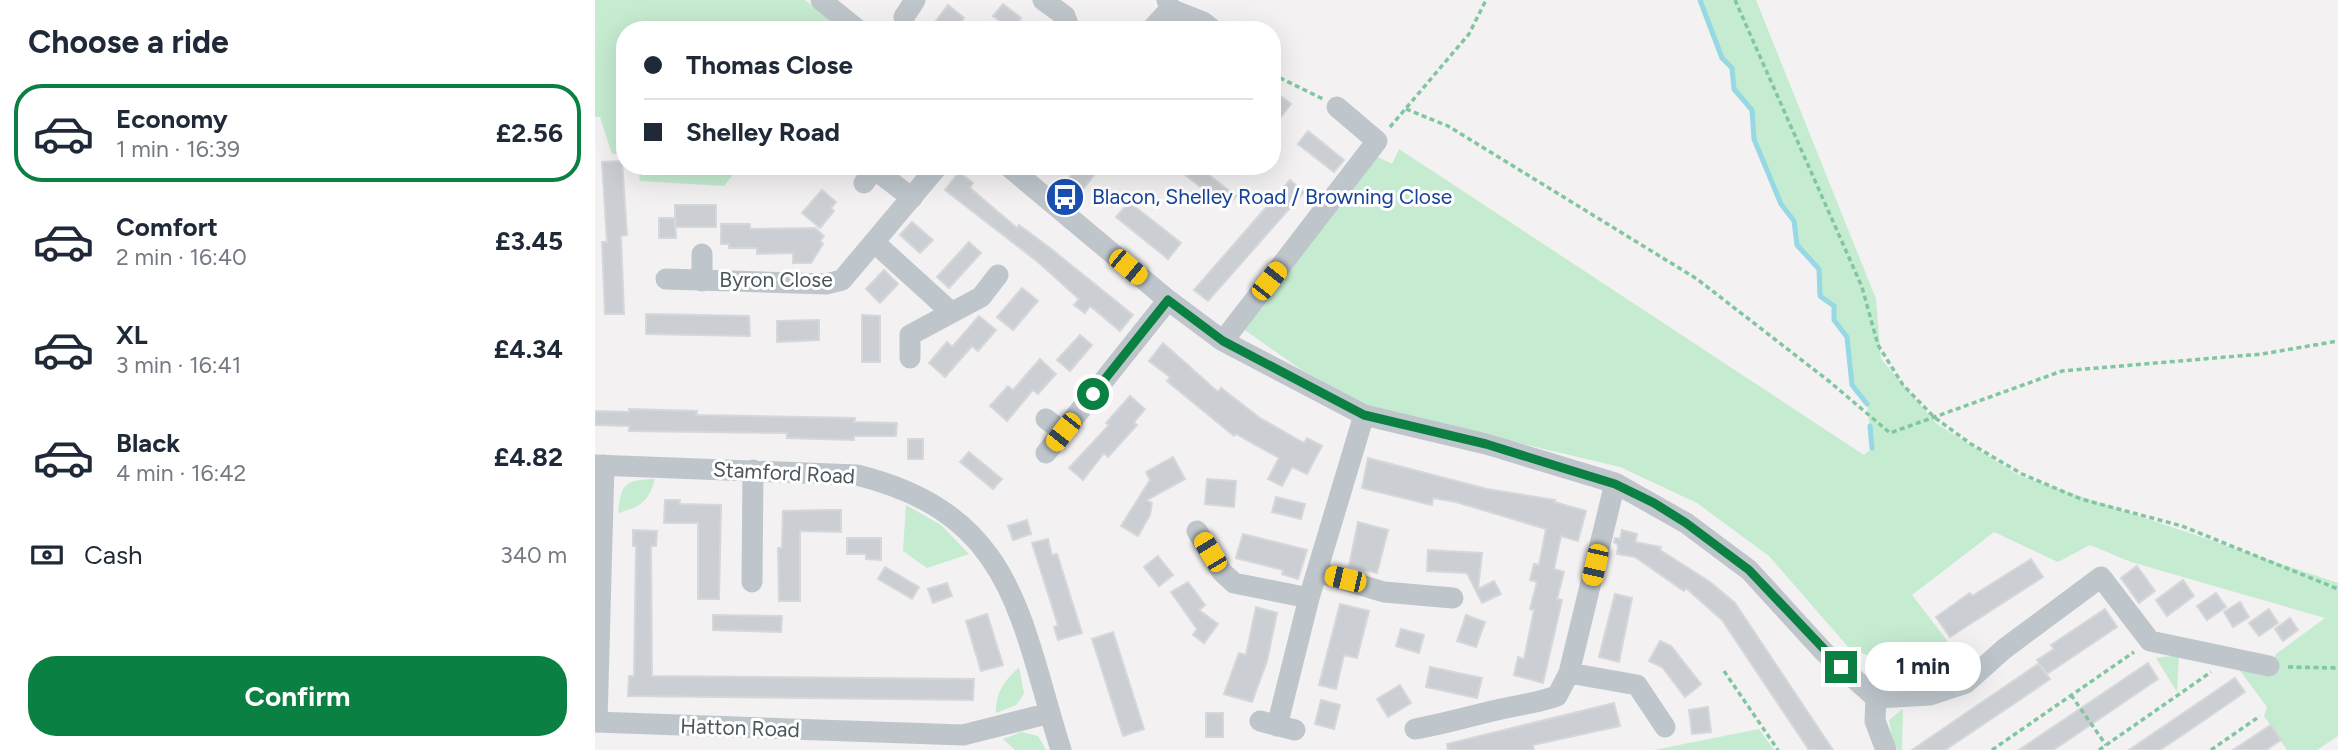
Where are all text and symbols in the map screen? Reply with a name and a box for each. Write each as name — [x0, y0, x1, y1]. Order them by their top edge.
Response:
text: Choose a ride — [28, 23, 229, 61]
text: Thomas Close — [686, 49, 853, 81]
icon: car — [32, 102, 95, 165]
text: Economy — [116, 103, 228, 135]
text: Shelley Road — [686, 116, 840, 148]
text: £2.56 — [496, 117, 563, 149]
text: 1 min · 16:39 — [116, 135, 240, 163]
bus stop icon: Blacon, Shelley Road / Browning Close — [1044, 176, 1086, 218]
place label: Blacon, Shelley Road / Browning Close — [1092, 184, 1452, 209]
icon: car — [32, 210, 95, 273]
text: Comfort — [116, 211, 218, 243]
text: £3.45 — [495, 225, 563, 257]
text: 2 min · 16:40 — [116, 243, 247, 271]
car — [1106, 245, 1151, 289]
car — [1248, 258, 1291, 304]
street label: Byron Close — [719, 267, 833, 292]
icon: car — [32, 318, 95, 381]
text: XL — [116, 319, 148, 351]
text: £4.34 — [494, 333, 563, 365]
text: 3 min · 16:41 — [116, 351, 241, 379]
route start — [1077, 378, 1109, 410]
car — [1042, 409, 1085, 455]
icon: car — [32, 426, 95, 489]
text: Black — [116, 427, 180, 459]
text: £4.82 — [494, 441, 563, 473]
street label: Stamford Road — [712, 456, 856, 489]
text: 4 min · 16:42 — [116, 459, 246, 487]
car — [1191, 529, 1230, 575]
icon: cash — [28, 536, 66, 574]
text: Cash — [84, 539, 143, 571]
text: 340 m — [500, 541, 567, 569]
car — [1581, 542, 1610, 588]
car — [1323, 564, 1368, 594]
callout: 1 min — [1865, 642, 1981, 692]
route end — [1825, 651, 1857, 683]
text: 1 min — [1896, 652, 1950, 680]
button: Confirm — [28, 656, 567, 736]
street label: Hatton Road — [680, 713, 800, 742]

